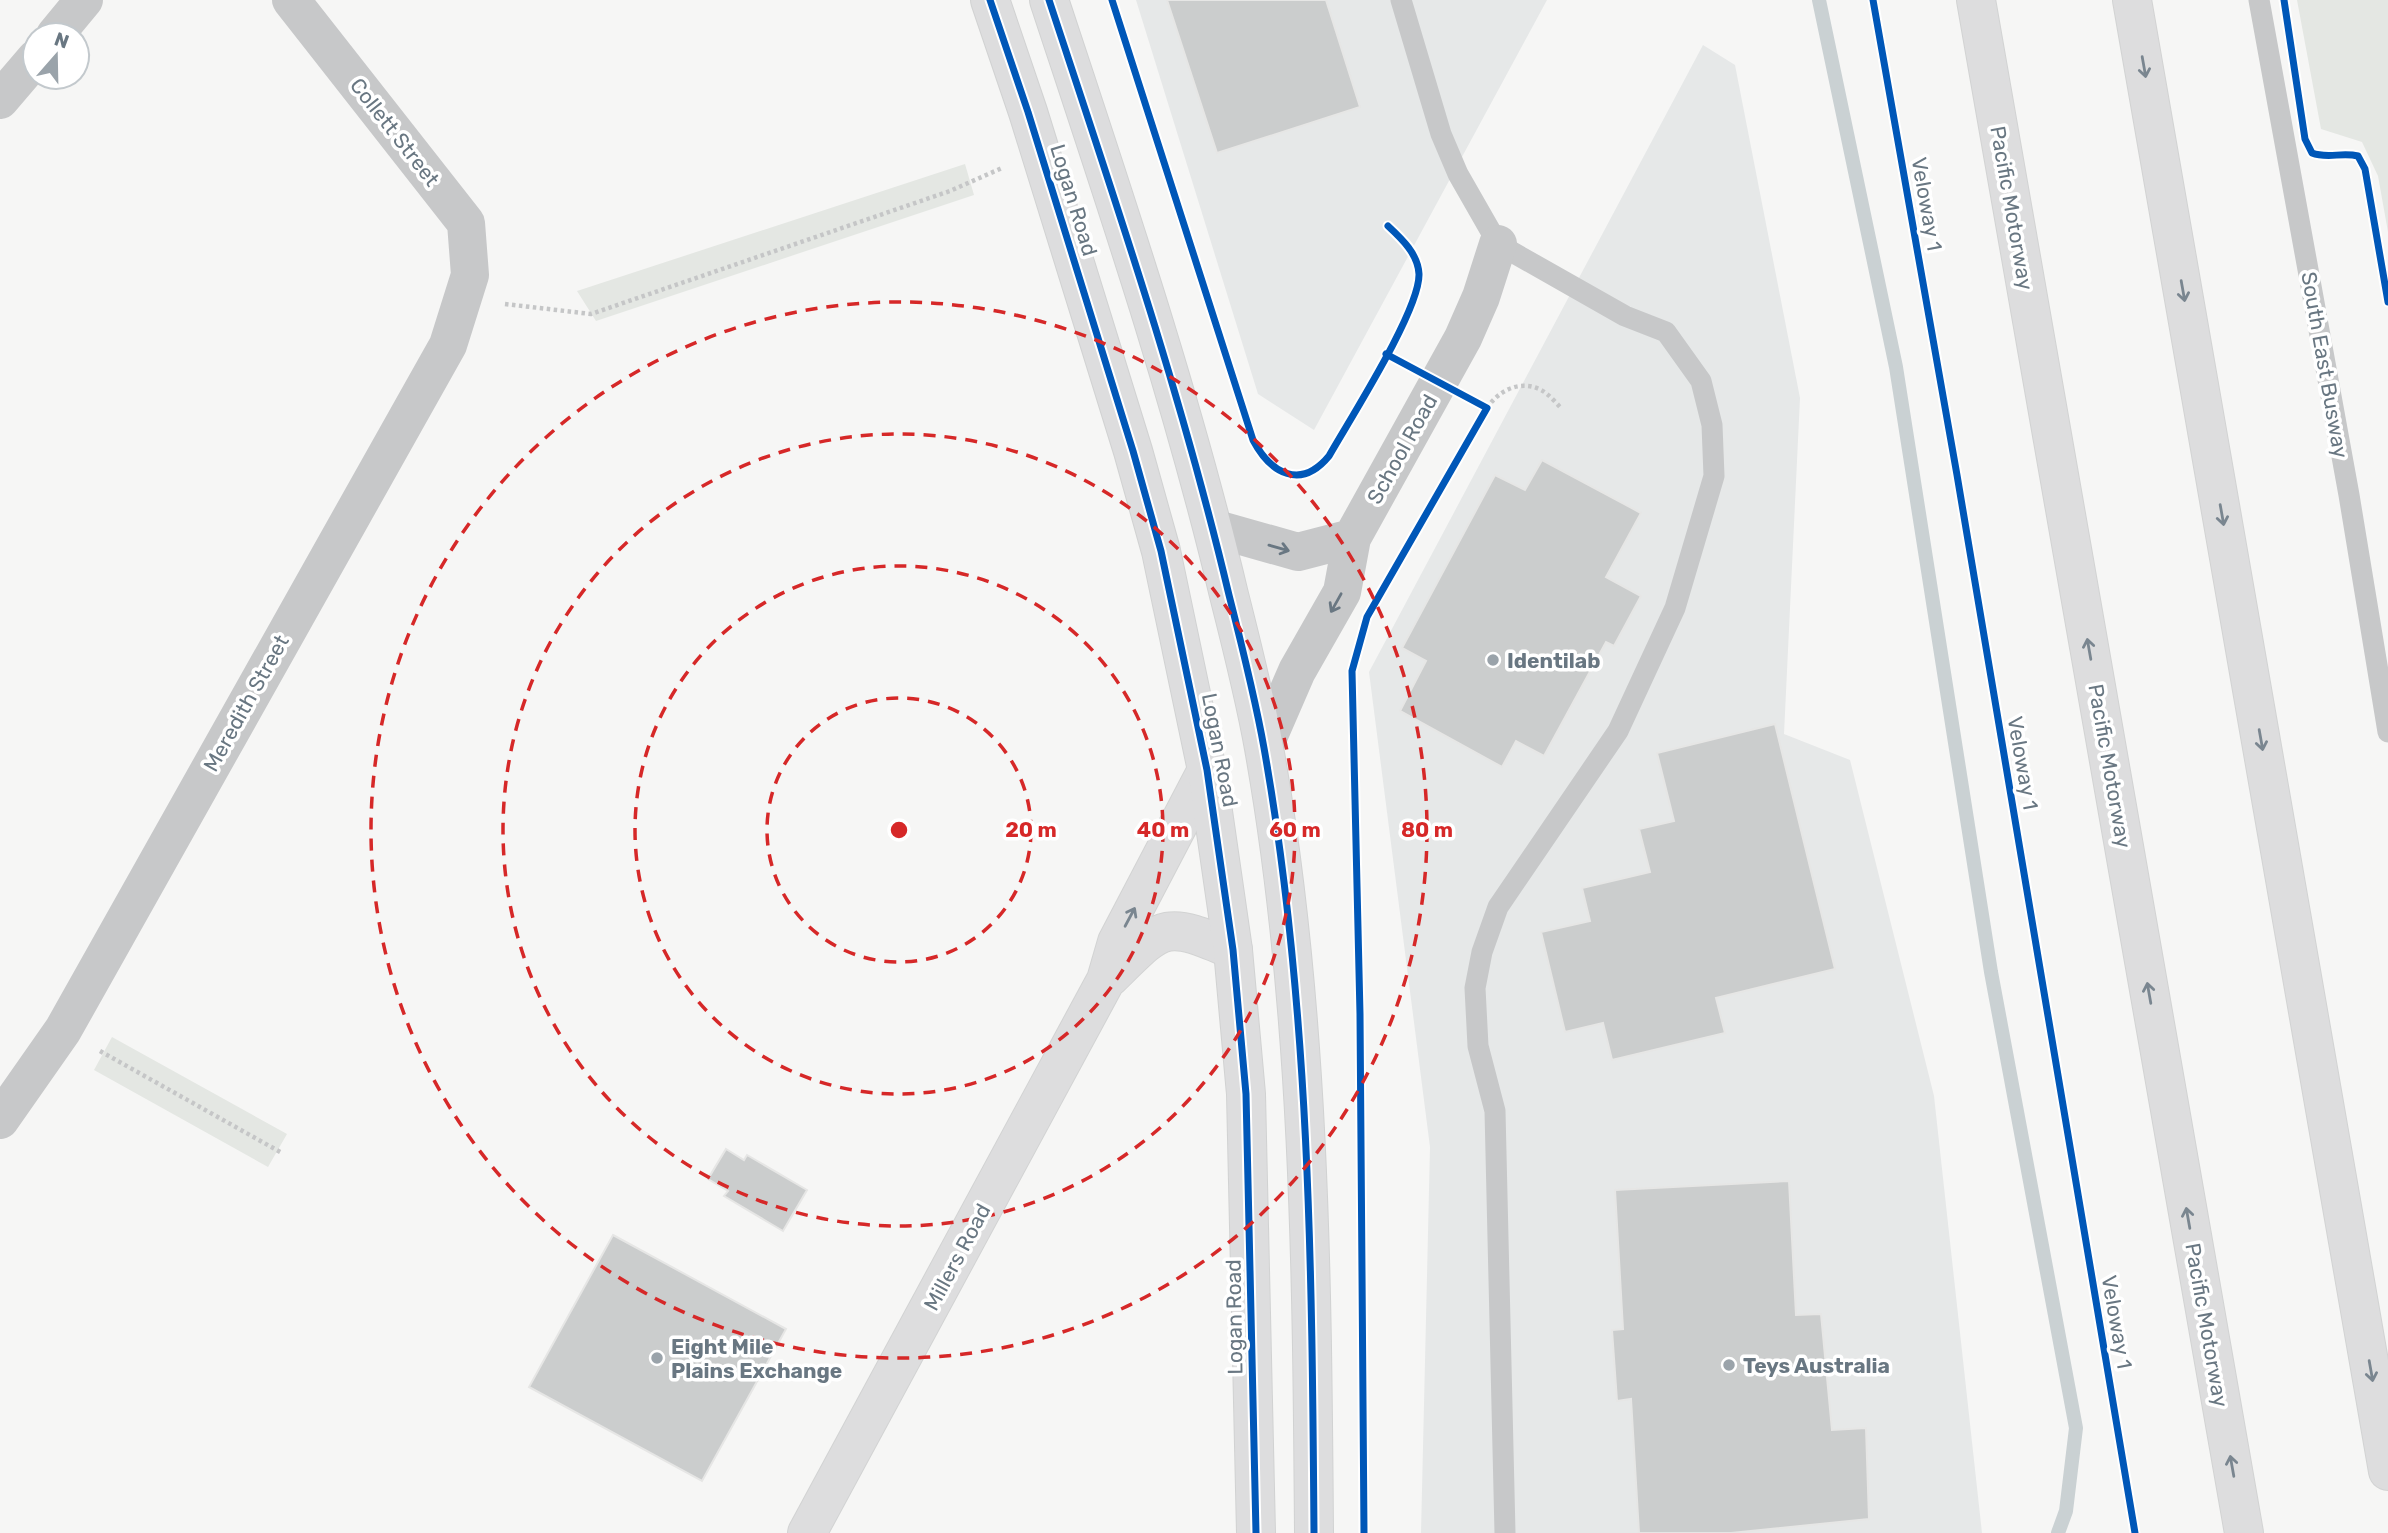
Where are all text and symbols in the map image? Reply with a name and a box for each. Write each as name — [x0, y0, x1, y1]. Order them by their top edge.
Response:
north arrow — [21, 21, 91, 91]
text: N — [51, 27, 72, 54]
one-way arrow — [2138, 55, 2151, 78]
street label: Collett Street — [345, 73, 445, 191]
street label: Pacific Motorway — [1985, 124, 2039, 292]
street label: Logan Road — [1045, 141, 1103, 259]
street label: Veloway 1 — [1906, 155, 1948, 253]
street label: South East Busway — [2296, 270, 2354, 461]
one-way arrow — [2177, 279, 2190, 302]
street label: School Road — [1362, 390, 1442, 508]
one-way arrow — [2216, 504, 2229, 526]
one-way arrow — [1268, 542, 1290, 555]
one-way arrow — [1329, 593, 1343, 613]
street label: Meredith Street — [198, 630, 294, 776]
one-way arrow — [2082, 638, 2095, 661]
place label: Identilab — [1507, 648, 1600, 673]
marker: Identilab — [1485, 652, 1501, 668]
street label: Pacific Motorway — [2083, 682, 2137, 850]
street label: Logan Road — [1197, 691, 1243, 809]
street label: Veloway 1 — [2002, 714, 2044, 812]
one-way arrow — [2255, 728, 2268, 751]
text: 20 m — [1005, 817, 1057, 842]
text: 40 m — [1137, 817, 1189, 842]
text: 60 m — [1269, 817, 1321, 842]
text: 80 m — [1401, 817, 1453, 842]
centre of rings — [887, 818, 911, 842]
one-way arrow — [1124, 907, 1138, 928]
one-way arrow — [2142, 982, 2155, 1005]
street label: Millers Road — [918, 1199, 996, 1315]
one-way arrow — [2181, 1207, 2195, 1229]
street label: Pacific Motorway — [2180, 1241, 2234, 1409]
street label: Logan Road — [1220, 1259, 1248, 1375]
street label: Veloway 1 — [2096, 1273, 2138, 1371]
place label: Eight Mile Plains Exchange — [671, 1334, 842, 1383]
marker: Eight Mile Plains Exchange — [649, 1350, 665, 1366]
place label: Teys Australia — [1743, 1353, 1890, 1378]
marker: Teys Australia — [1721, 1357, 1737, 1373]
one-way arrow — [2365, 1359, 2378, 1382]
one-way arrow — [2225, 1455, 2238, 1478]

